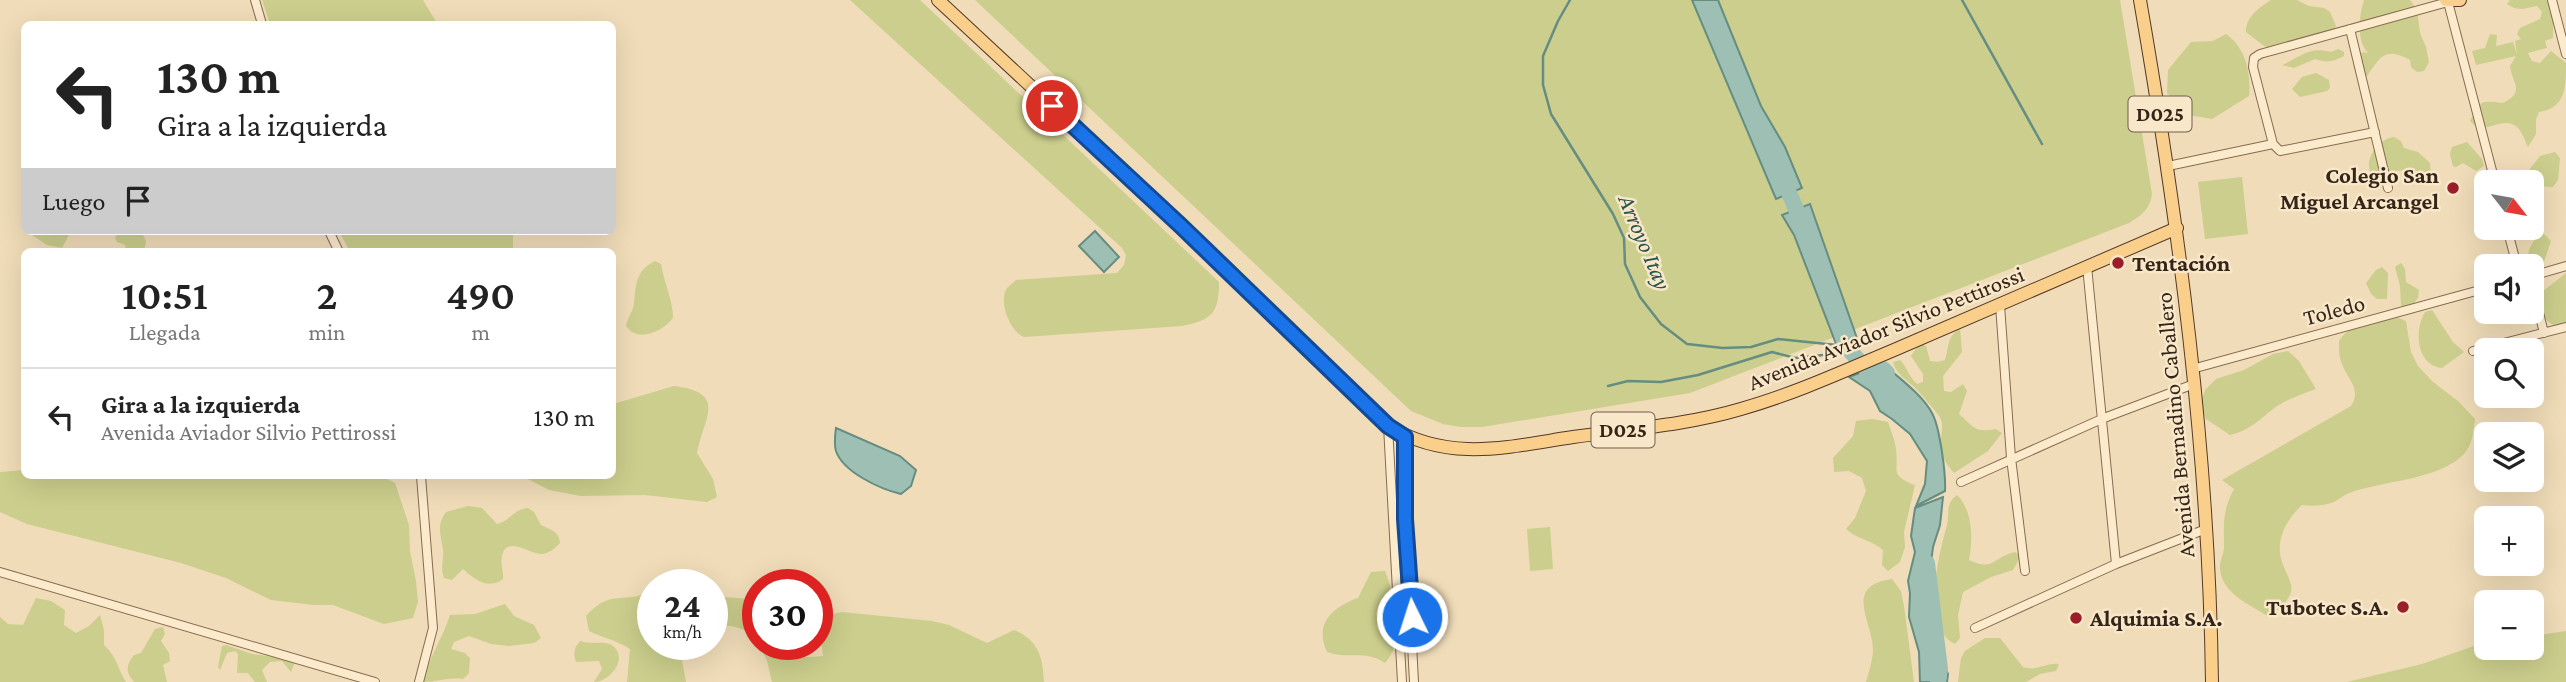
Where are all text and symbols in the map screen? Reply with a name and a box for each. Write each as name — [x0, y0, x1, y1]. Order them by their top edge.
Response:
icon: left — [42, 49, 133, 140]
text: 130 m — [157, 49, 280, 104]
pin — [1022, 76, 1082, 136]
icon: arrive — [1033, 87, 1071, 125]
road number: D025 — [2128, 96, 2192, 132]
text: Gira a la izquierda — [157, 107, 387, 143]
place label: Colegio San Miguel Arcangel — [2280, 162, 2439, 214]
north arrow — [2474, 170, 2544, 240]
map controls — [2474, 170, 2544, 660]
marker: Colegio San Miguel Arcangel — [2445, 180, 2461, 196]
icon: arrive — [119, 182, 157, 220]
text: Luego — [42, 187, 105, 216]
water label: Arroyo Itay — [1613, 189, 1678, 293]
place label: Tentación — [2132, 250, 2230, 276]
button: sound — [2474, 254, 2544, 324]
marker: Tentación — [2110, 255, 2126, 271]
street label: Avenida Aviador Silvio Pettirossi — [1744, 261, 2028, 395]
text: 10:51 — [122, 271, 208, 318]
text: 2 — [316, 271, 337, 318]
text: 490 — [446, 271, 515, 318]
street label: Toledo — [2300, 289, 2368, 331]
street label: Avenida Bernadino Caballero — [2150, 291, 2200, 559]
text: Llegada — [129, 319, 201, 345]
text: min — [308, 319, 345, 345]
text: m — [471, 319, 490, 345]
button: search — [2474, 338, 2544, 408]
text: Gira a la izquierda — [101, 390, 300, 419]
icon: left — [42, 398, 80, 436]
text: 130 m — [534, 403, 595, 432]
road number: D025 — [1592, 412, 1654, 448]
text: Avenida Aviador Silvio Pettirossi — [101, 419, 396, 445]
button: layers — [2474, 422, 2544, 492]
button: + — [2474, 506, 2544, 576]
speed limit sign: 30 — [742, 569, 833, 660]
position arrow — [1375, 580, 1449, 654]
text: 24 — [664, 586, 701, 625]
button: − — [2474, 590, 2544, 660]
place label: Tubotec S.A. — [2266, 594, 2389, 620]
marker: Tubotec S.A. — [2395, 599, 2411, 615]
place label: Alquimia S.A. — [2089, 605, 2223, 631]
marker: Alquimia S.A. — [2068, 610, 2084, 626]
text: km/h — [663, 622, 702, 642]

